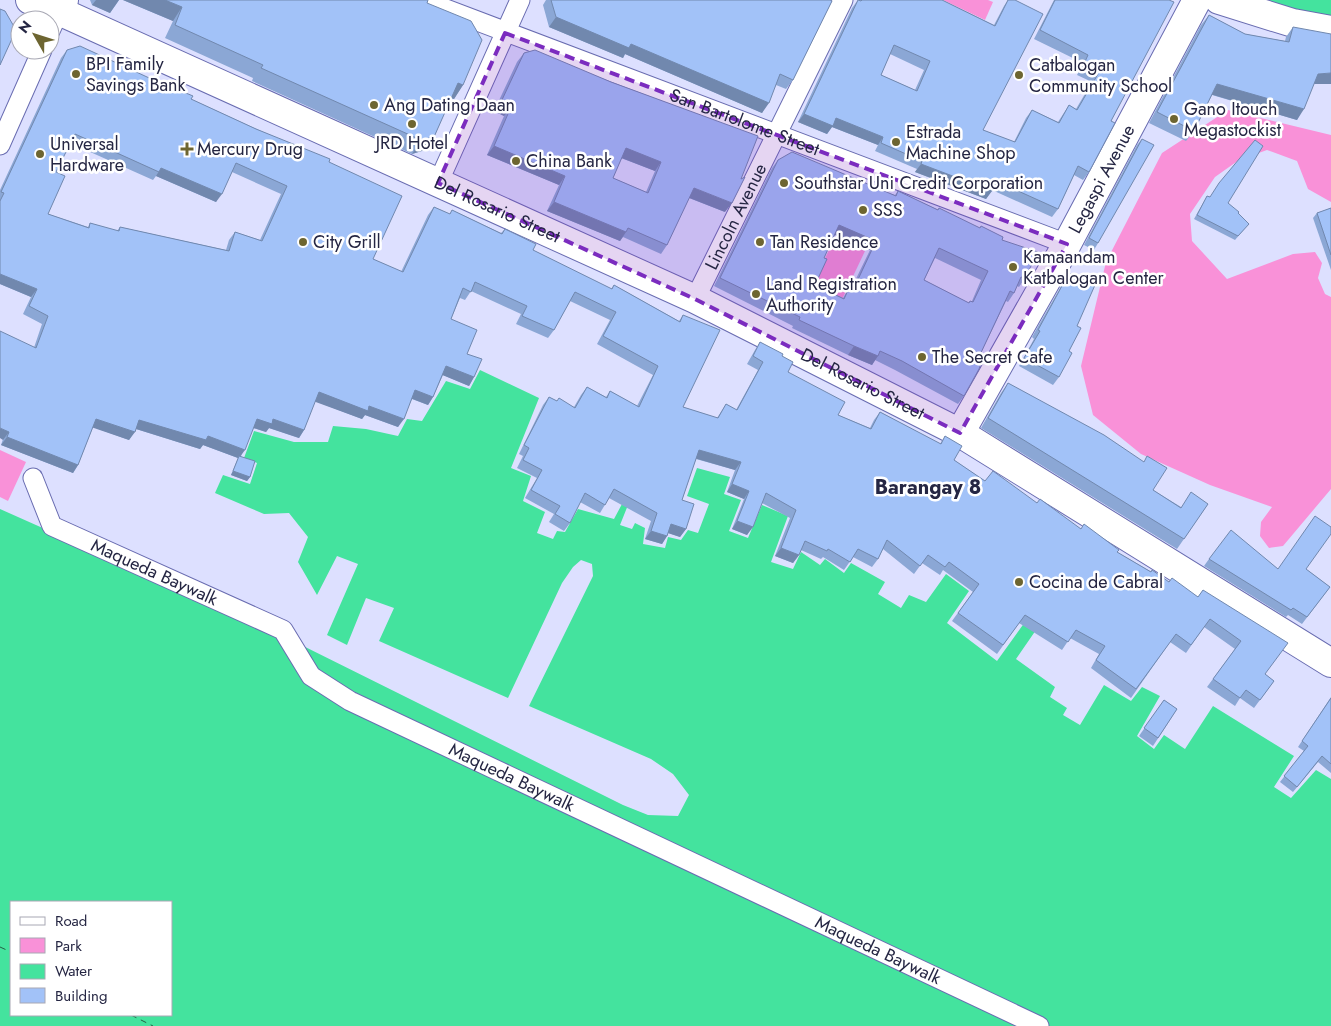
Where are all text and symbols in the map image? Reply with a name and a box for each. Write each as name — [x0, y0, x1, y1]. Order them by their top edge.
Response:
north arrow — [10, 10, 60, 60]
text: N — [14, 16, 36, 37]
place label: BPI Family Savings Bank — [86, 51, 186, 98]
place label: Catbalogan Community School — [1029, 52, 1172, 99]
marker: BPI Family Savings Bank — [70, 68, 82, 80]
marker: Catbalogan Community School — [1013, 69, 1025, 81]
street label: San Bartolome Street — [666, 82, 824, 162]
place label: Ang Dating Daan — [384, 92, 515, 118]
place label: Gano Itouch Megastockist — [1184, 96, 1282, 143]
marker: Ang Dating Daan — [368, 99, 380, 111]
marker: Gano Itouch Megastockist — [1168, 113, 1180, 125]
marker: JRD Hotel — [406, 118, 418, 130]
place label: Estrada Machine Shop — [906, 119, 1016, 166]
street label: Legaspi Avenue — [1062, 120, 1141, 238]
place label: JRD Hotel — [374, 130, 448, 156]
place label: Universal Hardware — [50, 131, 124, 178]
place label: Mercury Drug — [197, 136, 303, 162]
marker: Estrada Machine Shop — [890, 136, 902, 148]
marker: Mercury Drug — [181, 143, 193, 155]
marker: Universal Hardware — [34, 148, 46, 160]
place label: China Bank — [526, 148, 612, 174]
marker: China Bank — [510, 155, 522, 167]
street label: Lincoln Avenue — [698, 159, 773, 274]
street label: Del Rosario Street — [430, 170, 565, 250]
place label: Southstar Uni Credit Corporation — [794, 170, 1043, 196]
marker: Southstar Uni Credit Corporation — [778, 177, 790, 189]
place label: SSS — [873, 197, 903, 223]
marker: SSS — [857, 204, 869, 216]
place label: City Grill — [313, 229, 381, 255]
place label: Tan Residence — [770, 229, 878, 255]
marker: City Grill — [297, 236, 309, 248]
marker: Tan Residence — [754, 236, 766, 248]
place label: Kamaandam Katbalogan Center — [1023, 244, 1164, 291]
marker: Kamaandam Katbalogan Center — [1007, 261, 1019, 273]
place label: Land Registration Authority — [766, 271, 897, 318]
marker: Land Registration Authority — [750, 288, 762, 300]
street label: Del Rosario Street — [796, 341, 930, 426]
place label: The Secret Cafe — [932, 344, 1053, 370]
marker: The Secret Cafe — [916, 351, 928, 363]
district label: Barangay 8 — [875, 473, 981, 502]
street label: Maqueda Baywalk — [87, 532, 222, 612]
place label: Cocina de Cabral — [1029, 569, 1163, 595]
marker: Cocina de Cabral — [1013, 576, 1025, 588]
street label: Maqueda Baywalk — [444, 736, 579, 818]
legend — [10, 901, 172, 1016]
street label: Maqueda Baywalk — [811, 909, 945, 991]
text: Road — [55, 910, 87, 932]
text: Park — [55, 935, 82, 957]
text: Water — [55, 960, 93, 982]
text: Building — [55, 985, 107, 1007]

